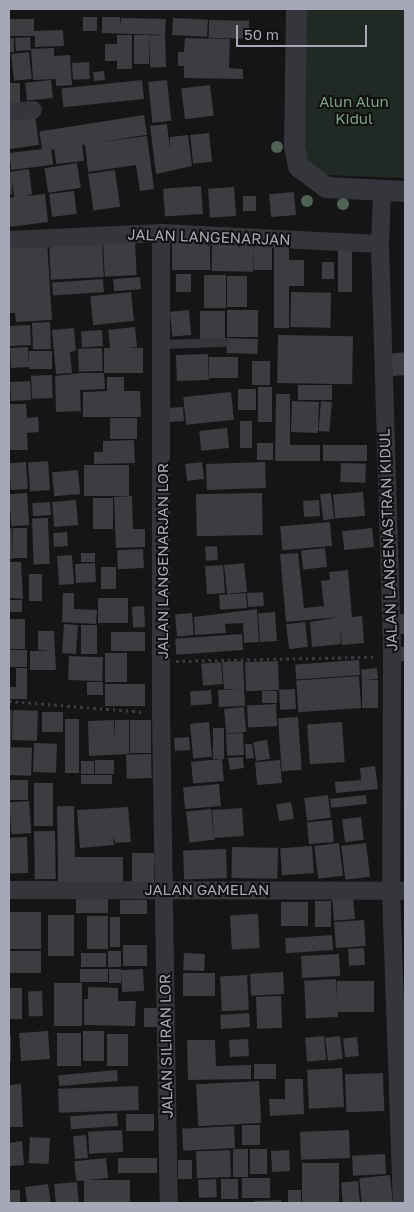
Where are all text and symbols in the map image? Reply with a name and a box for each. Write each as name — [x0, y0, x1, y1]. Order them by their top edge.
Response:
scale bar — [239, 15, 370, 47]
text: 50 m — [244, 25, 279, 43]
park label: Alun Alun Kidul — [319, 92, 389, 127]
street label: JALAN LANGENARJAN — [127, 225, 291, 249]
street label: JALAN LANGENASTRAN KIDUL — [375, 428, 401, 652]
street label: JALAN LANGENARJAN LOR — [154, 463, 172, 659]
street label: JALAN GAMELAN — [145, 881, 269, 899]
street label: JALAN SILIRAN LOR — [156, 974, 176, 1118]

